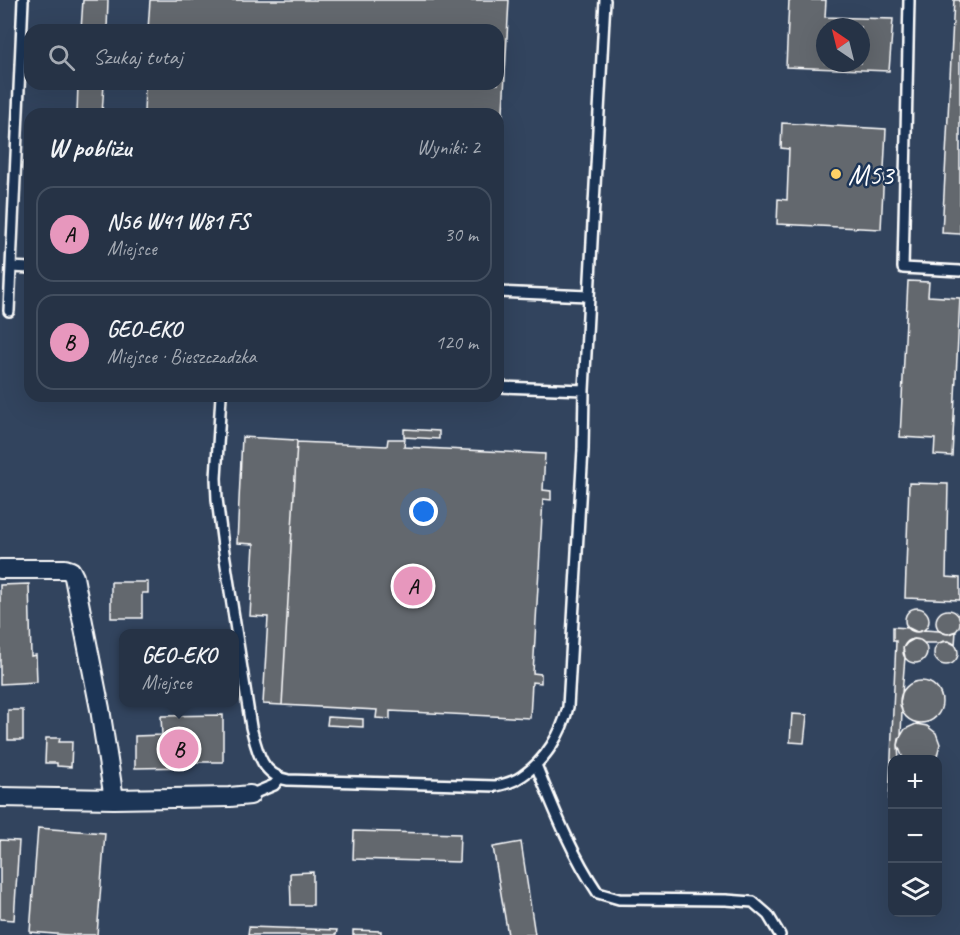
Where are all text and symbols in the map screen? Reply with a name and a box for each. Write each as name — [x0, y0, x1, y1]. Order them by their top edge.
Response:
north arrow — [816, 18, 870, 72]
search box — [24, 24, 504, 90]
icon: search — [45, 41, 78, 74]
text: Szukaj tutaj — [93, 43, 183, 71]
text: W pobliżu — [48, 131, 131, 164]
text: Wyniki: 2 — [417, 135, 480, 160]
place label: M53 — [848, 157, 896, 192]
marker: M53 — [829, 167, 843, 181]
text: N56 W41 W81 FS — [107, 208, 249, 236]
text: A — [64, 222, 75, 247]
text: 30 m — [444, 222, 478, 247]
text: Miejsce — [107, 236, 157, 261]
text: GEO-EKO — [107, 316, 182, 344]
text: B — [64, 330, 75, 355]
text: 120 m — [435, 330, 478, 355]
text: Miejsce · Bieszczadzka — [107, 344, 256, 369]
your location — [409, 497, 438, 526]
pin: A — [394, 564, 432, 608]
popup — [119, 629, 239, 707]
text: GEO-EKO — [142, 642, 216, 670]
text: Miejsce — [142, 670, 191, 695]
pin: B — [160, 726, 198, 771]
map controls — [888, 755, 942, 917]
button: + — [888, 755, 942, 809]
button: − — [888, 809, 942, 863]
button: layers — [888, 863, 942, 917]

